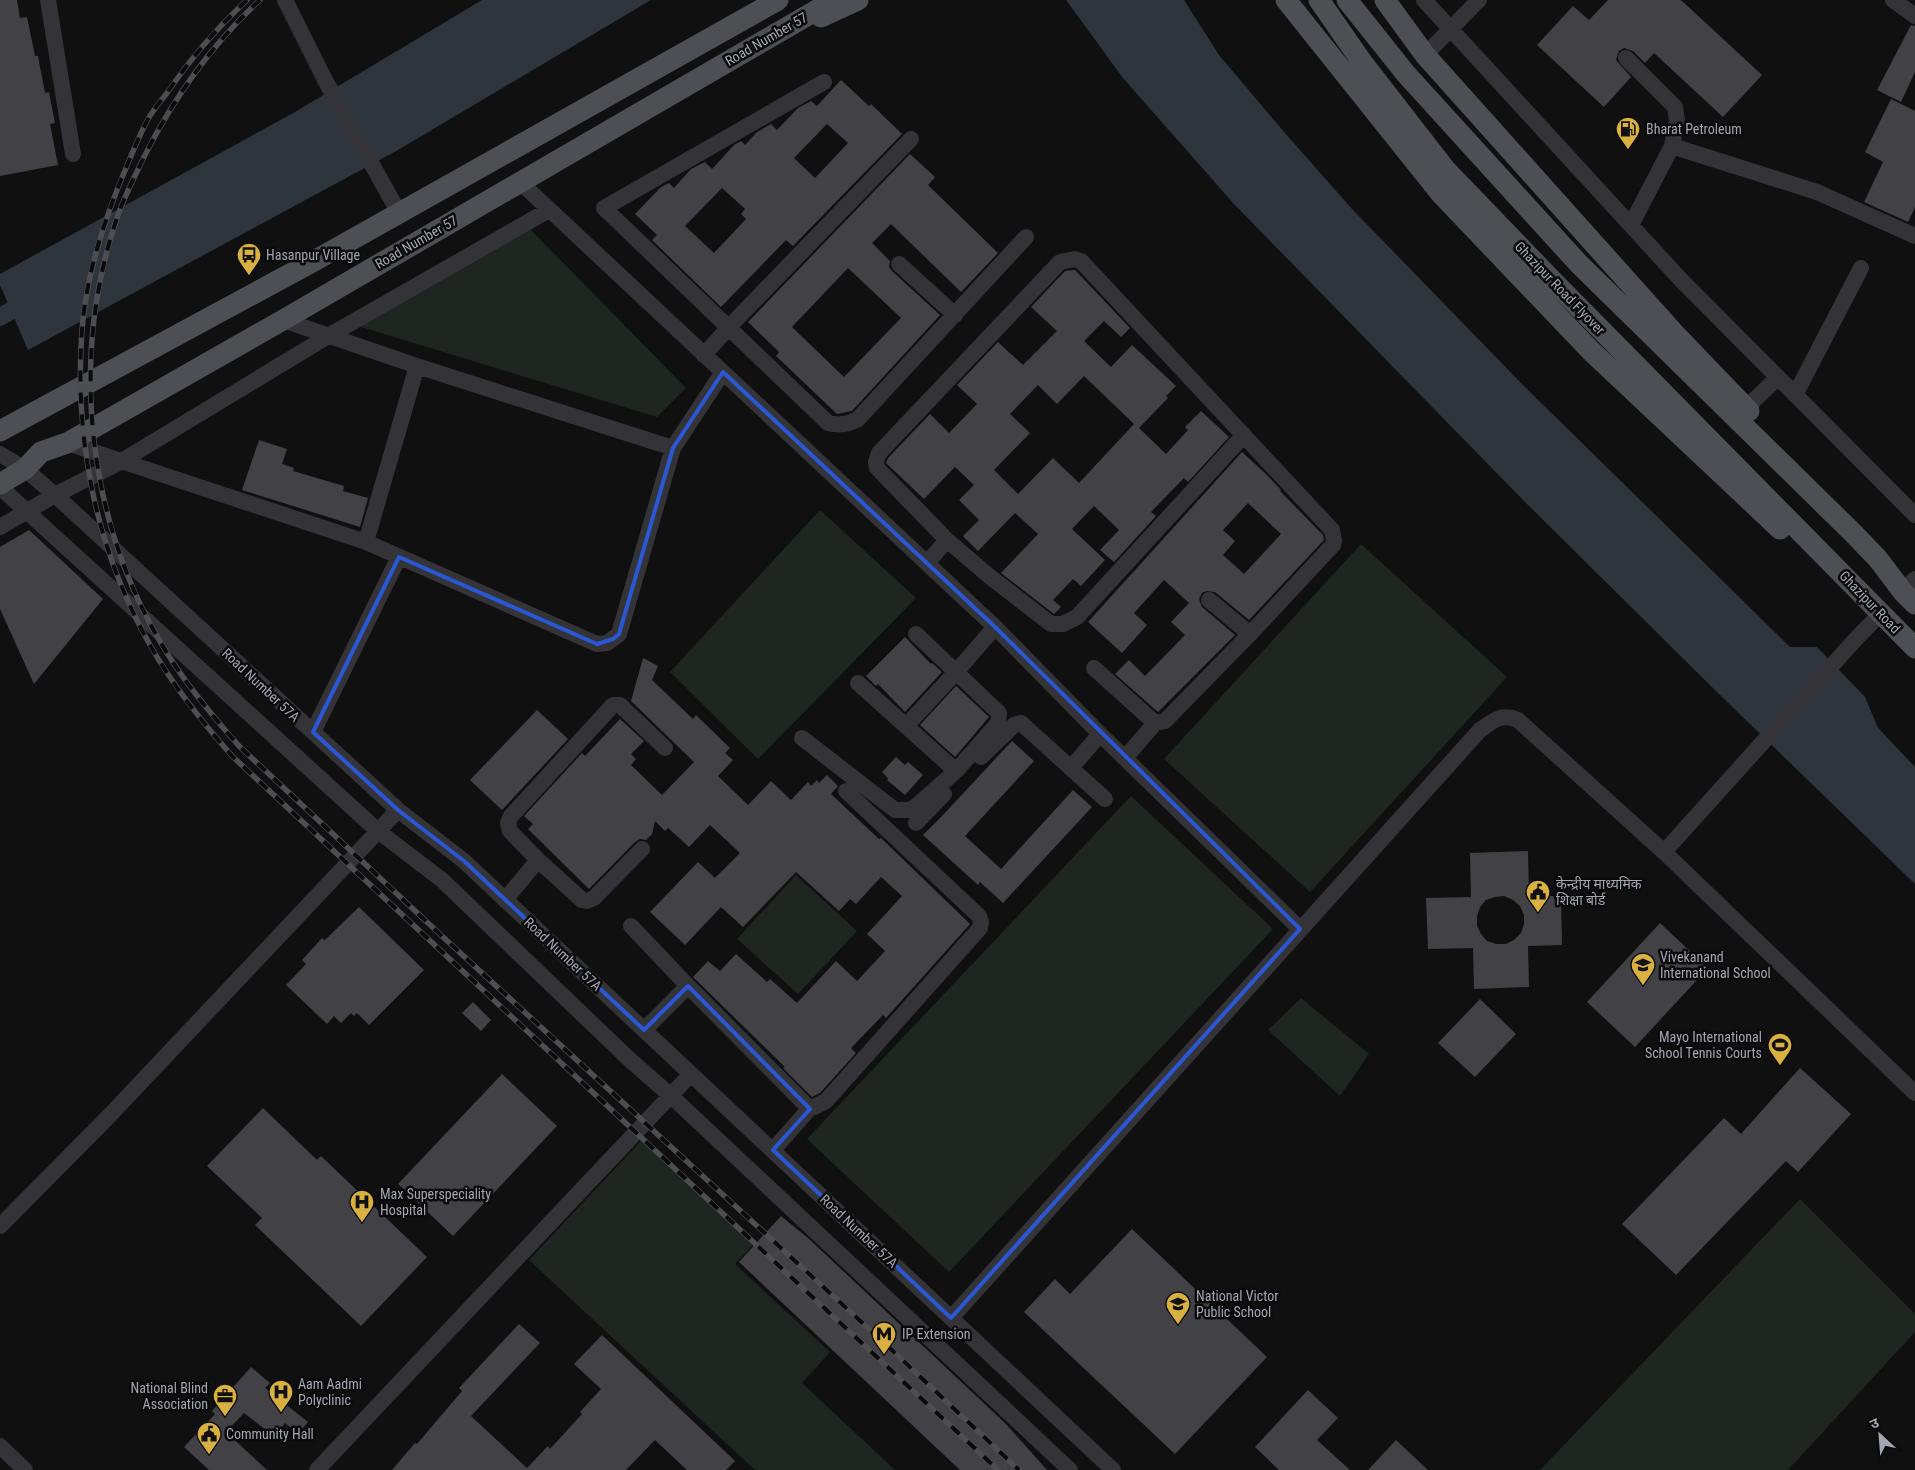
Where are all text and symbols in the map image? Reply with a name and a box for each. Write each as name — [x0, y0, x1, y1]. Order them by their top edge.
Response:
street label: Road Number 57 — [722, 9, 810, 69]
fuel station icon: Bharat Petroleum — [1615, 116, 1641, 150]
place label: Bharat Petroleum — [1646, 121, 1742, 137]
street label: Road Number 57 — [372, 212, 460, 272]
street label: Ghazipur Road Flyover — [1512, 238, 1608, 338]
bus stop icon: Hasanpur Village — [236, 242, 262, 276]
place label: Hasanpur Village — [266, 247, 361, 263]
street label: Ghazipur Road — [1836, 568, 1904, 636]
street label: Road Number 57A — [219, 645, 303, 725]
place label: केन्द्रीय माध्यमिक शिक्षा बोर्ड — [1556, 875, 1642, 908]
public building icon: केन्द्रीय माध्यमिक शिक्षा बोर्ड — [1525, 879, 1551, 913]
street label: Road Number 57A — [521, 914, 605, 994]
place label: Vivekanand International School — [1660, 949, 1771, 981]
school or university icon: Vivekanand International School — [1630, 952, 1656, 986]
place label: Mayo International School Tennis Courts — [1645, 1029, 1762, 1061]
sports icon: Mayo International School Tennis Courts — [1767, 1032, 1793, 1066]
place label: Max Superspeciality Hospital — [380, 1186, 491, 1218]
hospital icon: Max Superspeciality Hospital — [349, 1189, 375, 1223]
street label: Road Number 57A — [817, 1191, 901, 1271]
place label: National Victor Public School — [1196, 1288, 1279, 1320]
school or university icon: National Victor Public School — [1165, 1291, 1191, 1325]
metro station icon: IP Extension — [871, 1321, 897, 1355]
place label: IP Extension — [902, 1326, 970, 1342]
place label: Aam Aadmi Polyclinic — [298, 1376, 362, 1408]
hospital icon: Aam Aadmi Polyclinic — [268, 1379, 294, 1413]
place label: National Blind Association — [131, 1380, 208, 1412]
office icon: National Blind Association — [212, 1383, 238, 1417]
north arrow — [1855, 1410, 1905, 1460]
text: उ — [1867, 1414, 1882, 1432]
public building icon: Community Hall — [196, 1421, 222, 1455]
place label: Community Hall — [226, 1426, 314, 1442]

